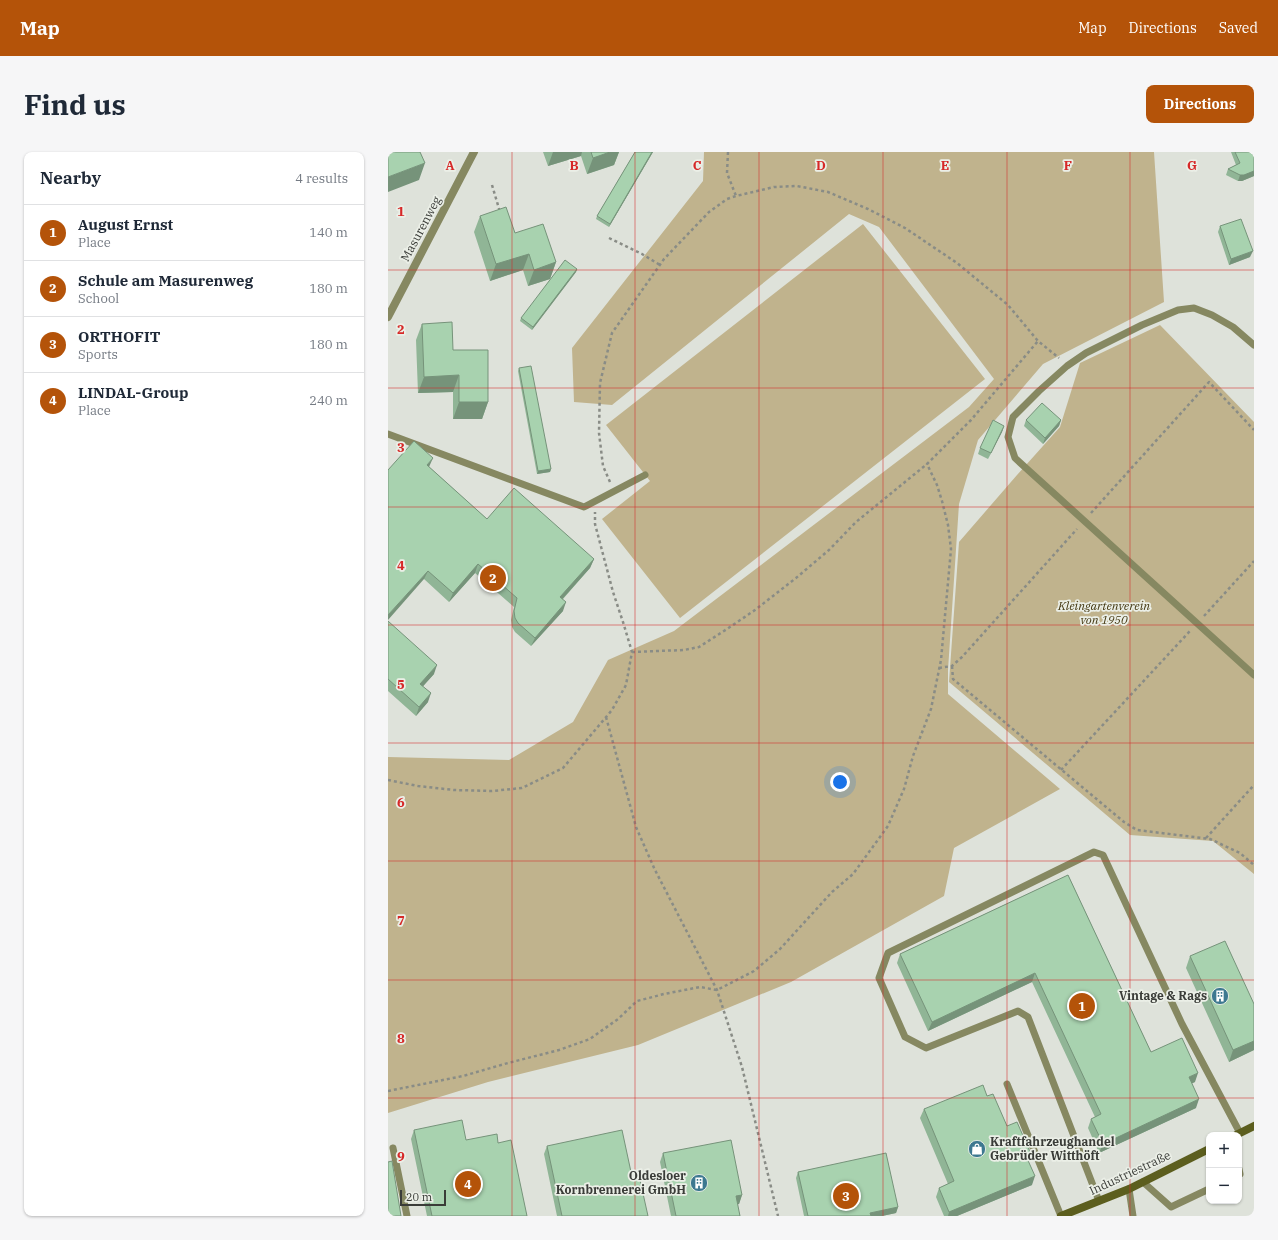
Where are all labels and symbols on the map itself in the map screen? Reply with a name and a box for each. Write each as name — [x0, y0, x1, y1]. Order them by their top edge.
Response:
text: A — [445, 157, 455, 174]
text: B — [569, 157, 579, 174]
text: C — [693, 157, 702, 174]
text: D — [816, 157, 826, 174]
text: E — [941, 157, 949, 174]
text: F — [1064, 157, 1072, 174]
text: G — [1187, 157, 1197, 174]
street label: Masurenweg — [397, 193, 444, 264]
text: 1 — [397, 203, 405, 220]
text: 2 — [397, 321, 405, 338]
text: 3 — [397, 439, 405, 456]
text: 4 — [397, 557, 405, 574]
pin: 2 — [480, 563, 506, 593]
park label: Kleingartenverein von 1950 — [1057, 598, 1150, 627]
text: 5 — [397, 676, 405, 693]
your location — [830, 772, 850, 792]
text: 6 — [397, 794, 405, 811]
text: 7 — [397, 912, 405, 929]
building icon: Vintage & Rags — [1210, 986, 1230, 1006]
place label: Vintage & Rags — [1119, 988, 1207, 1003]
pin: 1 — [1069, 991, 1095, 1021]
text: 8 — [397, 1030, 405, 1047]
place label: Kraftfahrzeughandel Gebrüder Witthöft — [990, 1134, 1115, 1163]
shop icon: Kraftfahrzeughandel Gebrüder Witthöft — [967, 1139, 987, 1159]
street label: Industriestraße — [1087, 1147, 1173, 1198]
text: 9 — [397, 1148, 405, 1165]
place label: Oldesloer Kornbrennerei GmbH — [556, 1168, 686, 1197]
pin: 4 — [455, 1169, 481, 1199]
building icon: Oldesloer Kornbrennerei GmbH — [689, 1173, 709, 1193]
pin: 3 — [833, 1181, 859, 1211]
scale bar — [400, 1188, 446, 1207]

